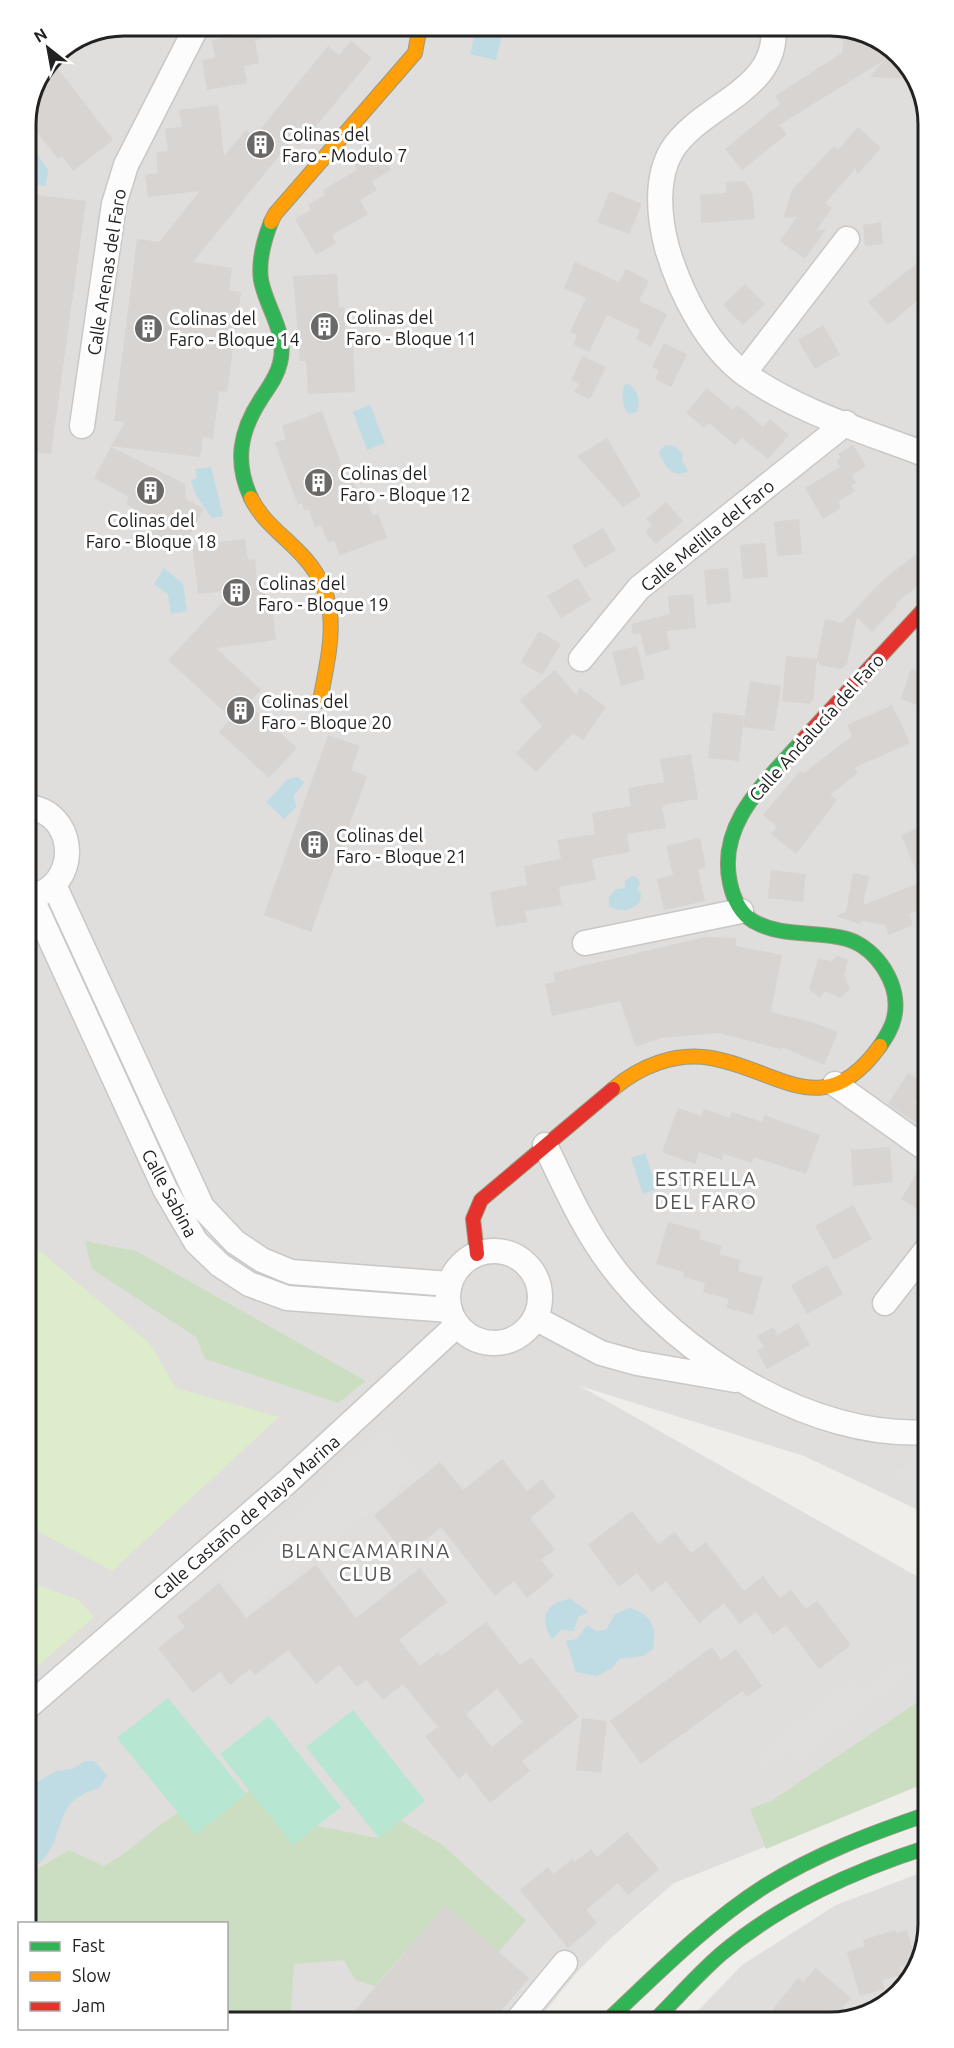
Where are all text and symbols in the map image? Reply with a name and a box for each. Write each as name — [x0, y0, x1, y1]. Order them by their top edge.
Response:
north arrow — [18, 18, 78, 78]
text: N — [31, 24, 50, 46]
place label: Colinas del Faro - Modulo 7 — [282, 124, 407, 165]
building icon: Colinas del Faro - Modulo 7 — [245, 128, 277, 160]
street label: Calle Arenas del Faro — [83, 187, 129, 357]
place label: Colinas del Faro - Bloque 11 — [346, 307, 477, 348]
place label: Colinas del Faro - Bloque 14 — [169, 308, 300, 349]
building icon: Colinas del Faro - Bloque 11 — [309, 311, 341, 343]
building icon: Colinas del Faro - Bloque 14 — [132, 312, 164, 344]
place label: Colinas del Faro - Bloque 12 — [340, 463, 471, 504]
building icon: Colinas del Faro - Bloque 12 — [303, 467, 335, 499]
building icon: Colinas del Faro - Bloque 18 — [135, 475, 167, 507]
street label: Calle Melilla del Faro — [636, 475, 778, 595]
place label: Colinas del Faro - Bloque 18 — [86, 510, 216, 551]
place label: Colinas del Faro - Bloque 19 — [258, 573, 389, 614]
building icon: Colinas del Faro - Bloque 19 — [221, 577, 253, 609]
street label: Calle Andalucía del Faro — [745, 649, 887, 805]
place label: Colinas del Faro - Bloque 20 — [261, 691, 392, 732]
building icon: Colinas del Faro - Bloque 20 — [224, 695, 256, 727]
place label: Colinas del Faro - Bloque 21 — [336, 825, 467, 866]
building icon: Colinas del Faro - Bloque 21 — [299, 829, 331, 861]
street label: Calle Sabina — [138, 1146, 202, 1240]
district label: ESTRELLA DEL FARO — [655, 1167, 757, 1213]
street label: Calle Castaño de Playa Marina — [149, 1431, 343, 1603]
district label: BLANCAMARINA CLUB — [281, 1539, 451, 1585]
legend — [18, 1922, 228, 2030]
text: Fast — [72, 1935, 105, 1955]
text: Slow — [72, 1965, 111, 1985]
text: Jam — [72, 1995, 106, 2015]

